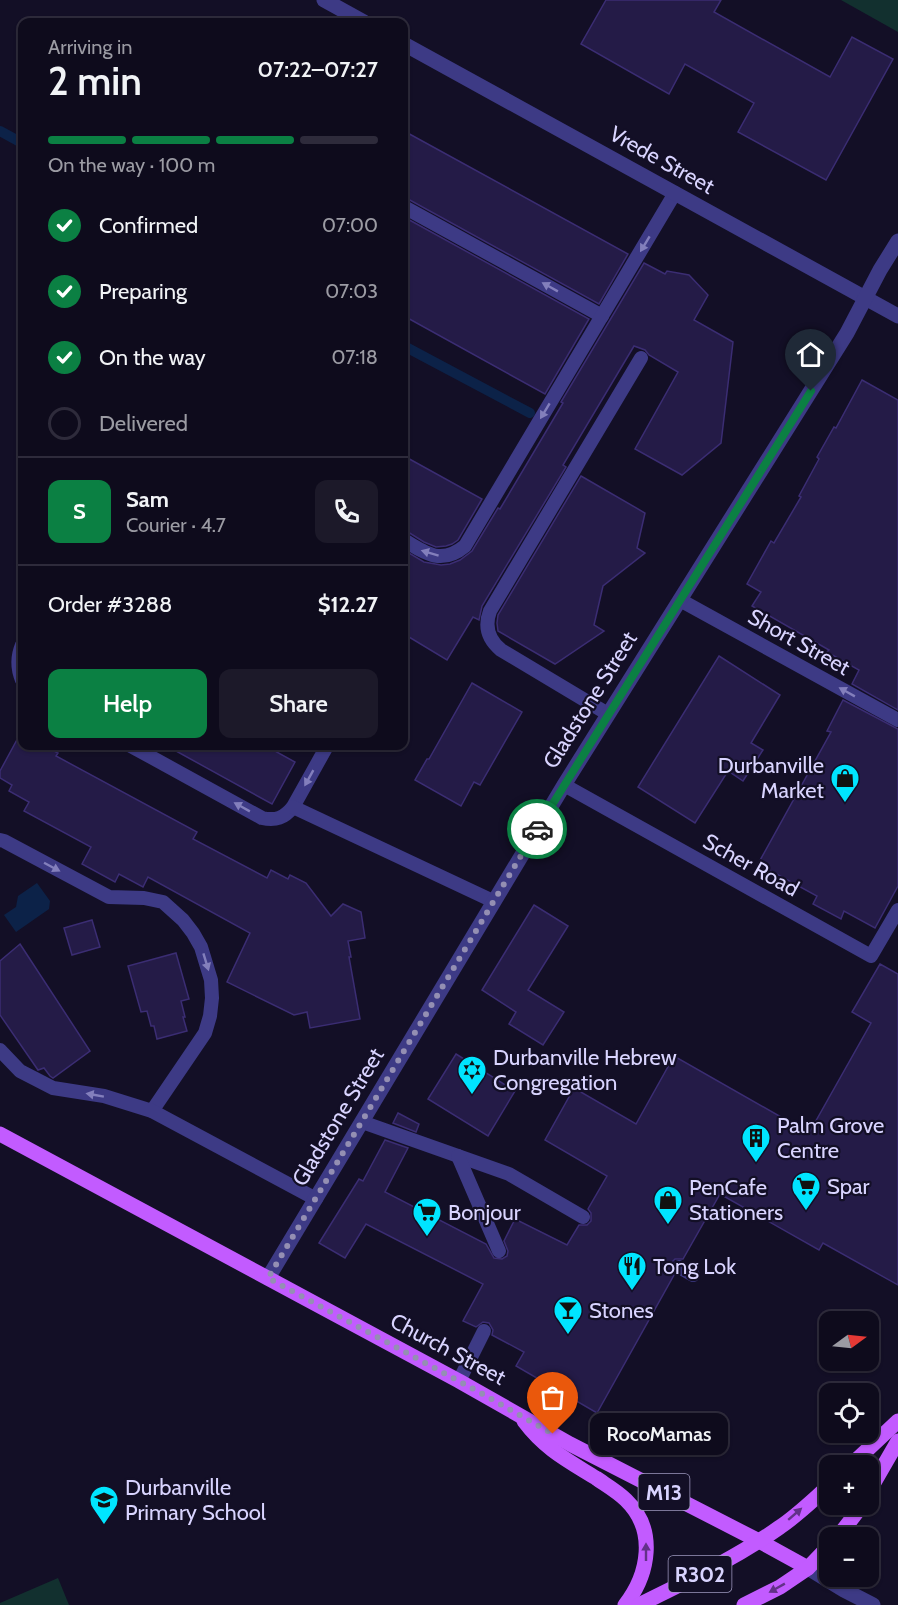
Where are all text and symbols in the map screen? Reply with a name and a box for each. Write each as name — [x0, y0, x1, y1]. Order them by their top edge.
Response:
text: Arriving in — [48, 35, 132, 59]
text: 07:22–07:27 — [258, 56, 378, 83]
text: 2 min — [48, 57, 142, 105]
street label: Vrede Street — [605, 120, 720, 200]
text: On the way · 100 m — [48, 153, 215, 177]
icon: check — [48, 209, 81, 242]
text: Confirmed — [99, 212, 198, 239]
text: 07:00 — [322, 213, 378, 237]
one-way arrow — [639, 236, 650, 252]
icon: check — [48, 275, 81, 308]
text: Preparing — [99, 278, 187, 305]
text: 07:03 — [325, 279, 378, 303]
one-way arrow — [542, 282, 559, 292]
pin — [785, 329, 836, 391]
icon: home — [794, 338, 827, 371]
icon: check — [48, 341, 81, 374]
text: On the way — [99, 344, 206, 371]
text: 07:18 — [331, 345, 378, 369]
one-way arrow — [540, 403, 550, 420]
text: Delivered — [99, 410, 188, 437]
button: phone — [315, 480, 378, 543]
text: Sam — [126, 486, 169, 513]
text: S — [73, 498, 86, 525]
text: Courier · 4.7 — [126, 513, 226, 537]
one-way arrow — [421, 548, 439, 557]
text: Order #3288 — [48, 591, 172, 618]
text: $12.27 — [318, 591, 378, 618]
street label: Short Street — [743, 603, 855, 681]
street label: Gladstone Street — [537, 626, 643, 773]
button: Help — [48, 669, 207, 738]
button: Share — [219, 669, 378, 738]
one-way arrow — [838, 687, 855, 697]
place label: Durbanville Market — [718, 752, 825, 804]
shop icon: Durbanville Market — [829, 762, 861, 804]
one-way arrow — [304, 770, 314, 787]
courier — [507, 799, 567, 859]
one-way arrow — [233, 802, 250, 812]
icon: car — [521, 813, 554, 846]
street label: Scher Road — [698, 828, 804, 902]
one-way arrow — [44, 862, 61, 872]
one-way arrow — [202, 953, 211, 971]
street label: Gladstone Street — [286, 1043, 390, 1191]
place label: Durbanville Hebrew Congregation — [493, 1044, 677, 1096]
synagogue icon: Durbanville Hebrew Congregation — [456, 1054, 488, 1096]
one-way arrow — [86, 1090, 105, 1099]
place label: Palm Grove Centre — [777, 1112, 884, 1164]
building icon: Palm Grove Centre — [740, 1122, 772, 1164]
supermarket icon: Spar — [790, 1170, 822, 1212]
place label: Spar — [827, 1173, 870, 1200]
place label: PenCafe Stationers — [689, 1174, 783, 1226]
shop icon: PenCafe Stationers — [652, 1184, 684, 1226]
supermarket icon: Bonjour — [411, 1196, 443, 1238]
place label: Bonjour — [448, 1199, 521, 1226]
restaurant icon: Tong Lok — [616, 1250, 648, 1292]
place label: Tong Lok — [653, 1253, 736, 1280]
bar icon: Stones — [552, 1294, 584, 1336]
place label: Stones — [589, 1297, 654, 1324]
street label: Church Street — [386, 1307, 511, 1391]
north arrow — [819, 1311, 879, 1371]
map controls — [819, 1311, 879, 1587]
pin — [527, 1372, 578, 1434]
icon: bag — [536, 1381, 569, 1414]
button: locate — [819, 1383, 879, 1443]
callout: RocoMamas — [589, 1413, 727, 1455]
text: RocoMamas — [607, 1422, 712, 1446]
button: + — [819, 1455, 879, 1515]
place label: Durbanville Primary School — [125, 1474, 267, 1526]
road number: M13 — [638, 1474, 690, 1510]
school or university icon: Durbanville Primary School — [88, 1484, 120, 1526]
one-way arrow — [787, 1508, 802, 1521]
button: − — [819, 1527, 879, 1587]
one-way arrow — [641, 1542, 651, 1561]
road number: R302 — [668, 1556, 732, 1592]
one-way arrow — [768, 1583, 785, 1593]

